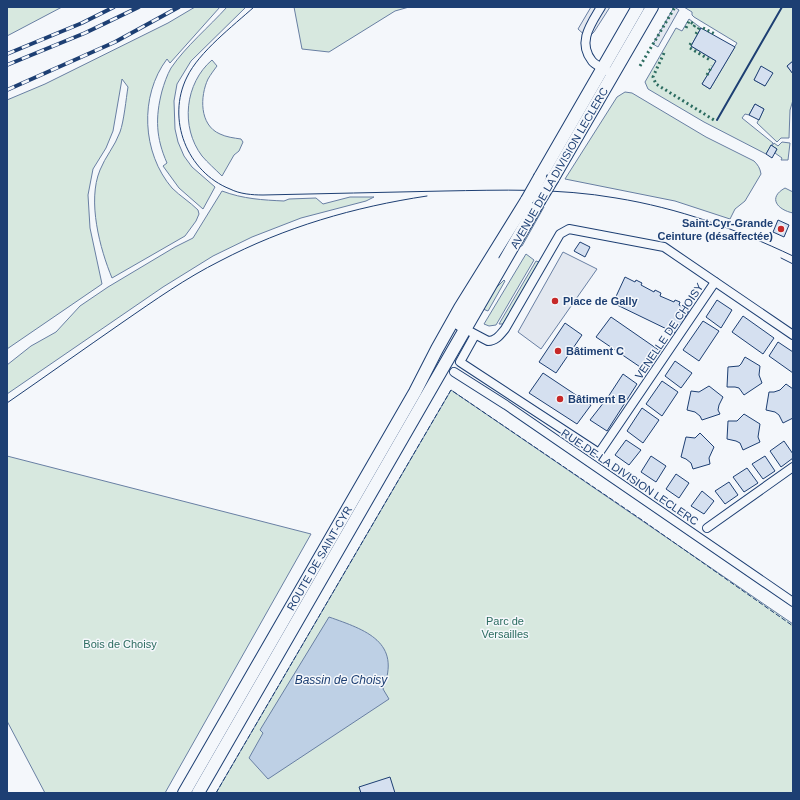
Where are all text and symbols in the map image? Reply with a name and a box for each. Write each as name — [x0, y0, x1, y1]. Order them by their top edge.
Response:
street label: AVENUE DE LA DIVISION LECLERC — [508, 85, 610, 251]
place label: Saint-Cyr-Grande Ceinture (désaffectée) — [657, 217, 773, 242]
marker: Saint-Cyr-Grande Ceinture (désaffectée) — [776, 224, 786, 234]
street label: VENELLE DE CHOISY — [632, 280, 706, 381]
place label: Place de Gally — [563, 295, 638, 307]
marker: Place de Gally — [550, 296, 560, 306]
place label: Bâtiment C — [566, 345, 624, 357]
marker: Bâtiment C — [553, 346, 563, 356]
place label: Bâtiment B — [568, 393, 626, 405]
marker: Bâtiment B — [555, 394, 565, 404]
street label: RUE DE LA DIVISION LECLERC — [559, 427, 701, 527]
street label: ROUTE DE SAINT-CYR — [284, 504, 354, 613]
park label: Parc de Versailles — [481, 615, 529, 640]
park label: Bois de Choisy — [83, 638, 157, 650]
water label: Bassin de Choisy — [295, 673, 388, 687]

